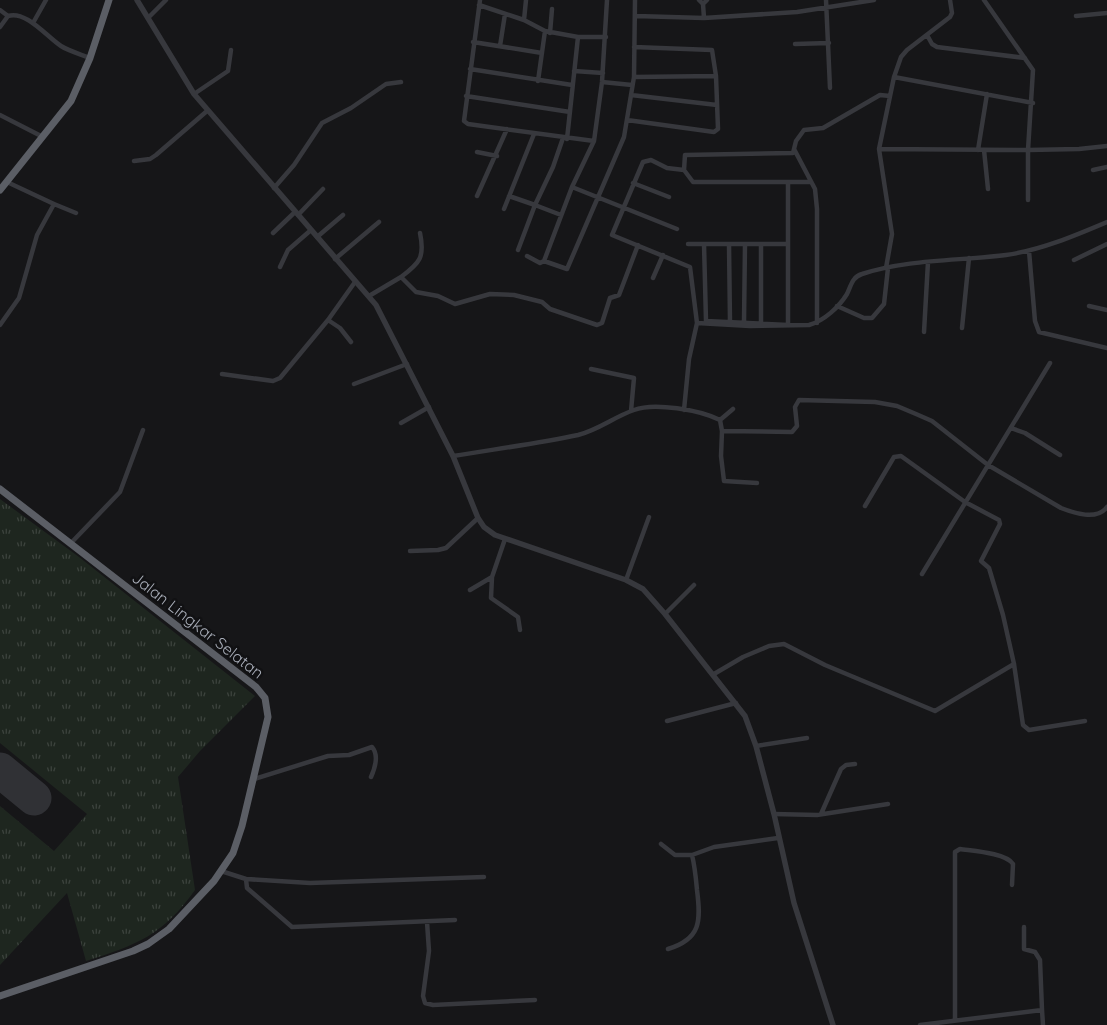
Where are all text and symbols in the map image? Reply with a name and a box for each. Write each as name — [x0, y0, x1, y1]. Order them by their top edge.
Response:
street label: Jalan Lingkar Selatan — [128, 567, 268, 683]

